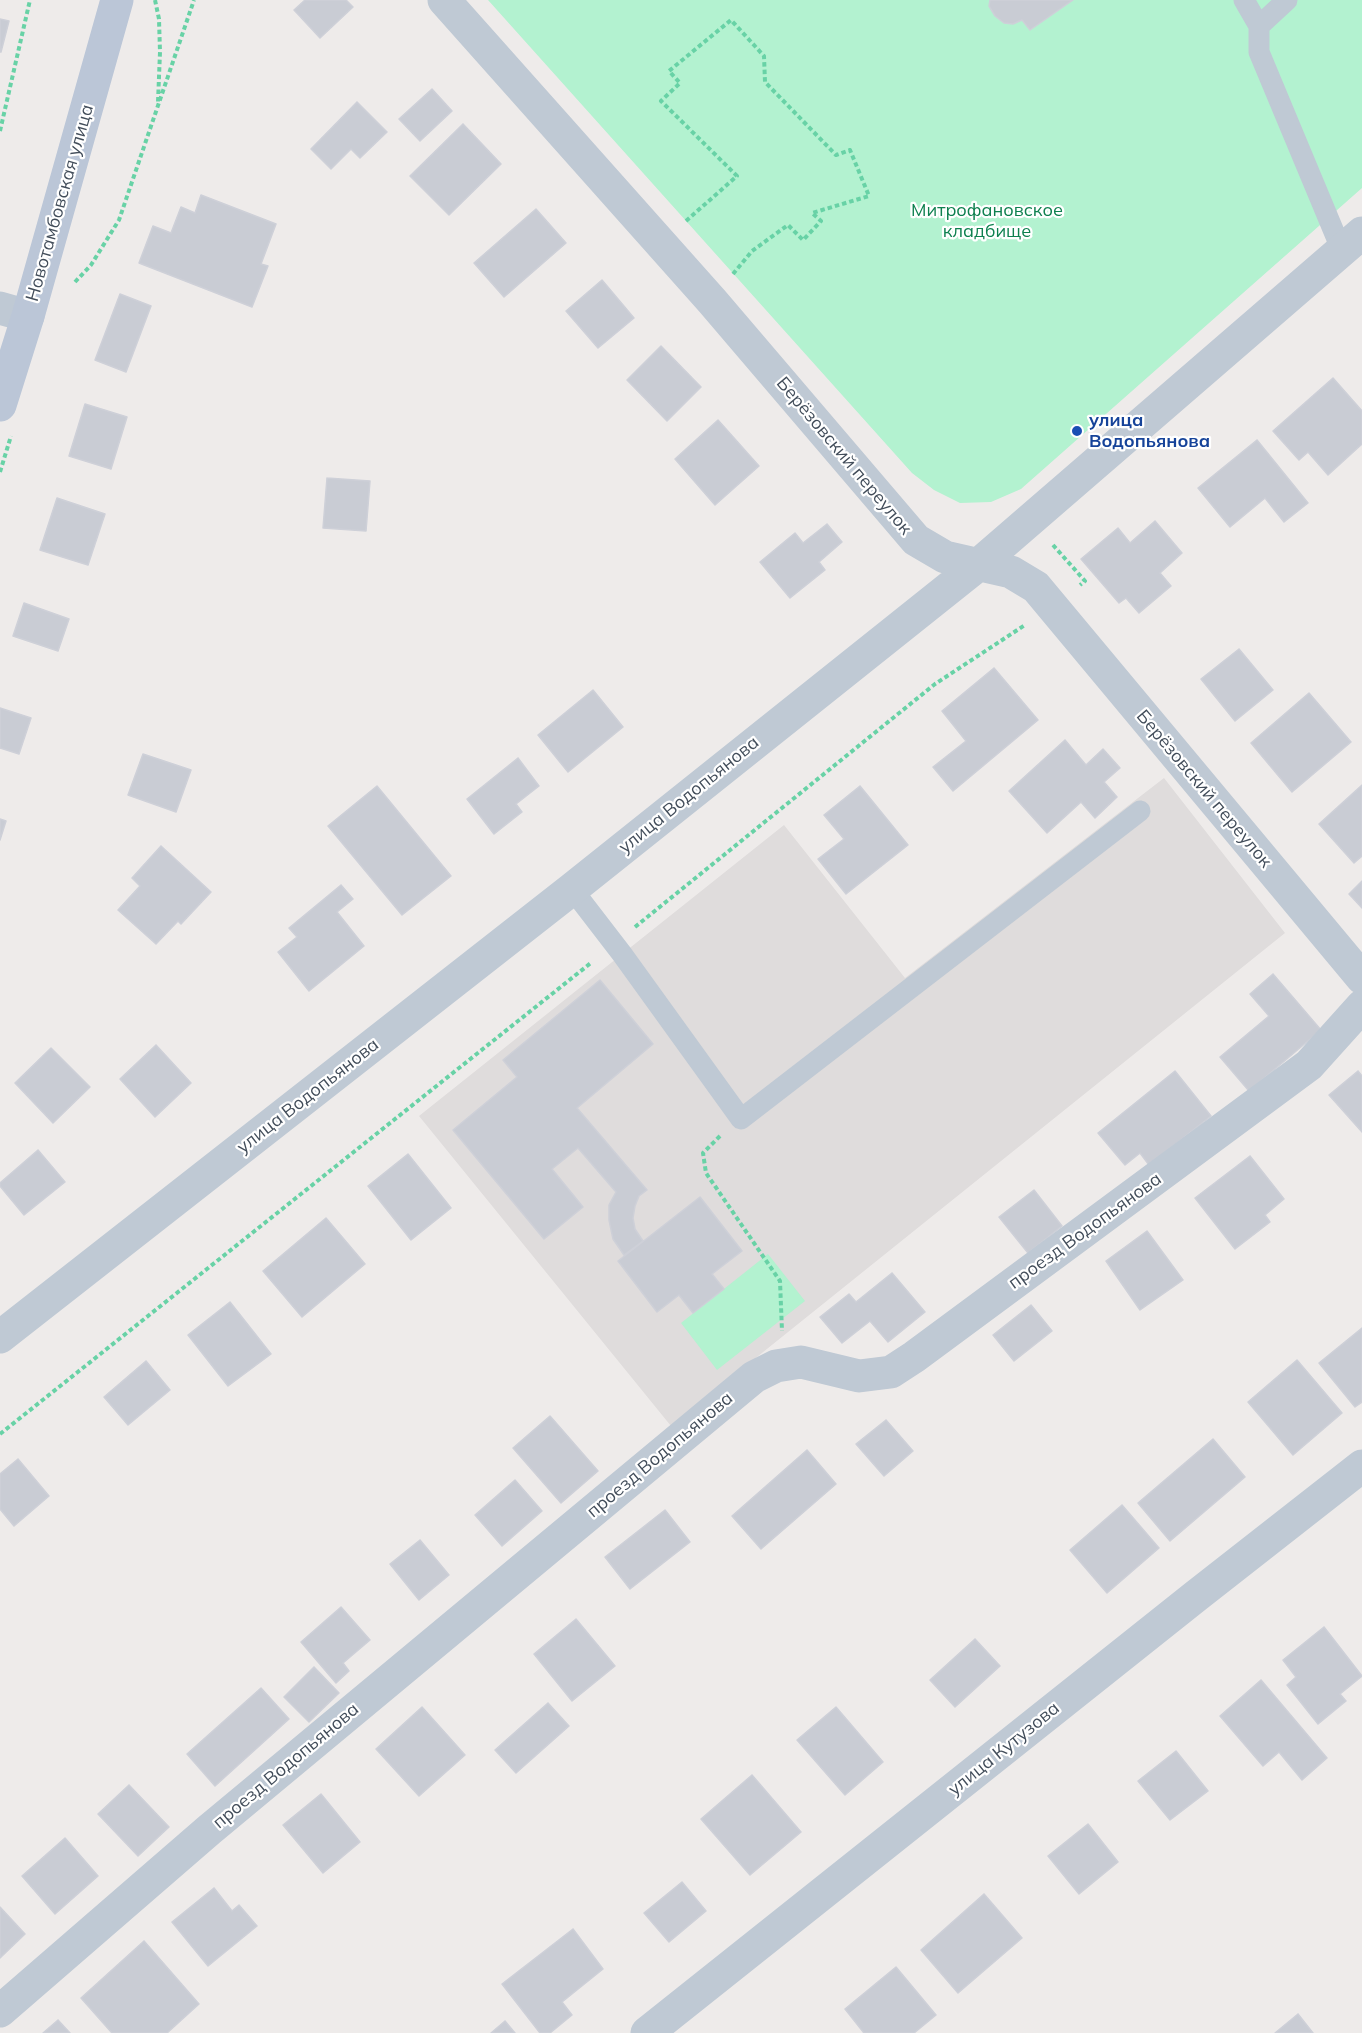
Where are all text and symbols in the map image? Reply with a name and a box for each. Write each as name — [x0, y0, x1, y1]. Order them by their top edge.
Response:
street label: Новотамбовская улица — [22, 102, 98, 304]
park label: Митрофановское кладбище — [911, 200, 1063, 242]
street label: Берёзовский переулок — [772, 373, 916, 539]
place label: улица Водопьянова — [1089, 410, 1210, 452]
marker: улица Водопьянова — [1070, 424, 1084, 438]
street label: Берёзовский переулок — [1132, 706, 1276, 872]
street label: улица Водопьянова — [615, 732, 763, 858]
street label: улица Водопьянова — [233, 1034, 383, 1158]
street label: проезд Водопьянова — [1004, 1168, 1166, 1294]
street label: проезд Водопьянова — [583, 1388, 737, 1522]
street label: улица Кутузова — [944, 1698, 1064, 1800]
street label: проезд Водопьянова — [209, 1699, 363, 1833]

